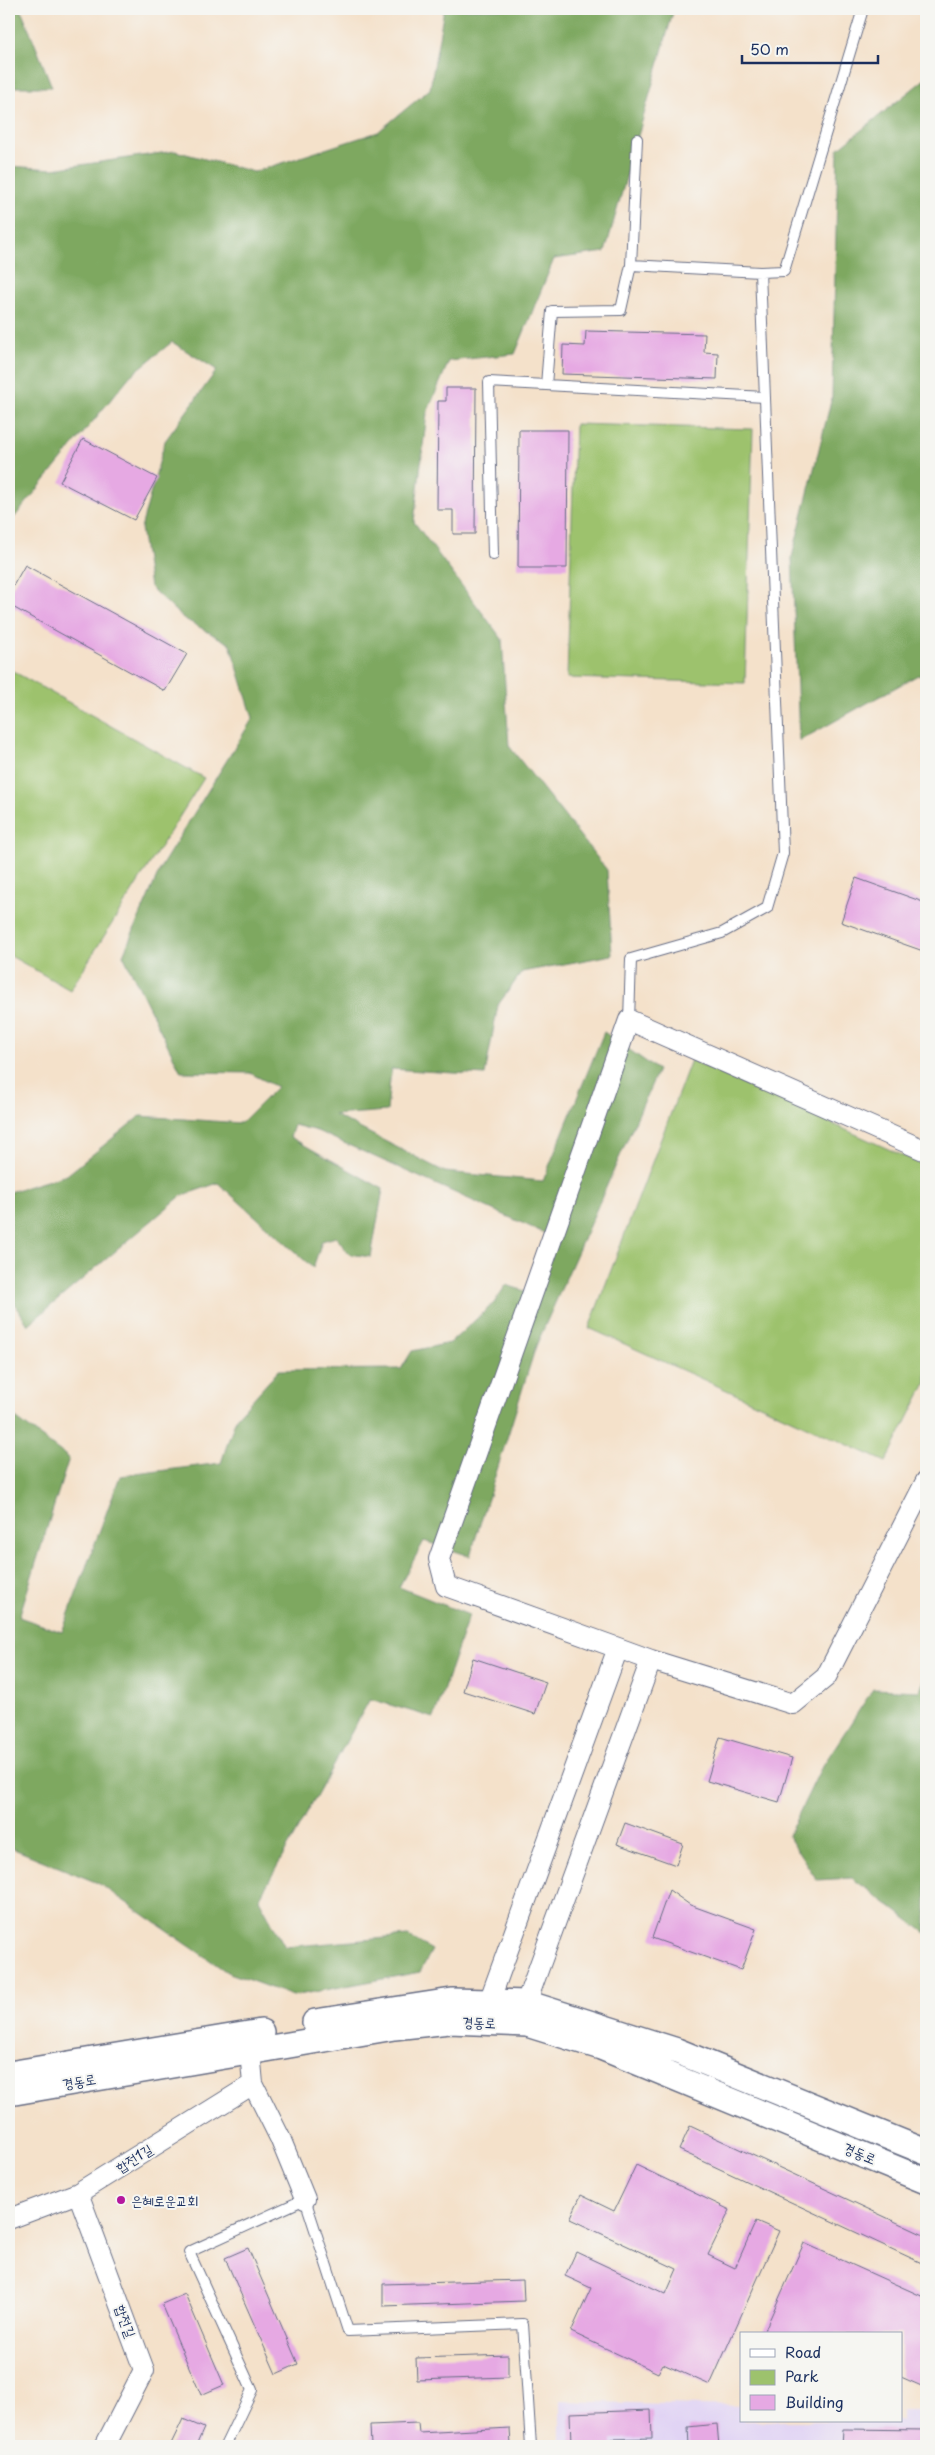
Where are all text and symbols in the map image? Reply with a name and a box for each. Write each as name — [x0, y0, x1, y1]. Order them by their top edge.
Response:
scale bar — [742, 32, 879, 64]
text: 50 m — [750, 37, 789, 60]
street label: 경동로 — [462, 2011, 496, 2033]
street label: 경동로 — [61, 2068, 97, 2094]
street label: 경동로 — [840, 2137, 880, 2169]
street label: 합전1길 — [111, 2138, 157, 2178]
place label: 은혜로운교회 — [131, 2190, 199, 2211]
marker: 은혜로운교회 — [115, 2194, 127, 2206]
street label: 합전길 — [110, 2302, 142, 2341]
legend — [740, 2332, 902, 2422]
text: Road — [785, 2340, 821, 2363]
text: Park — [785, 2364, 819, 2387]
text: Building — [785, 2390, 844, 2413]

